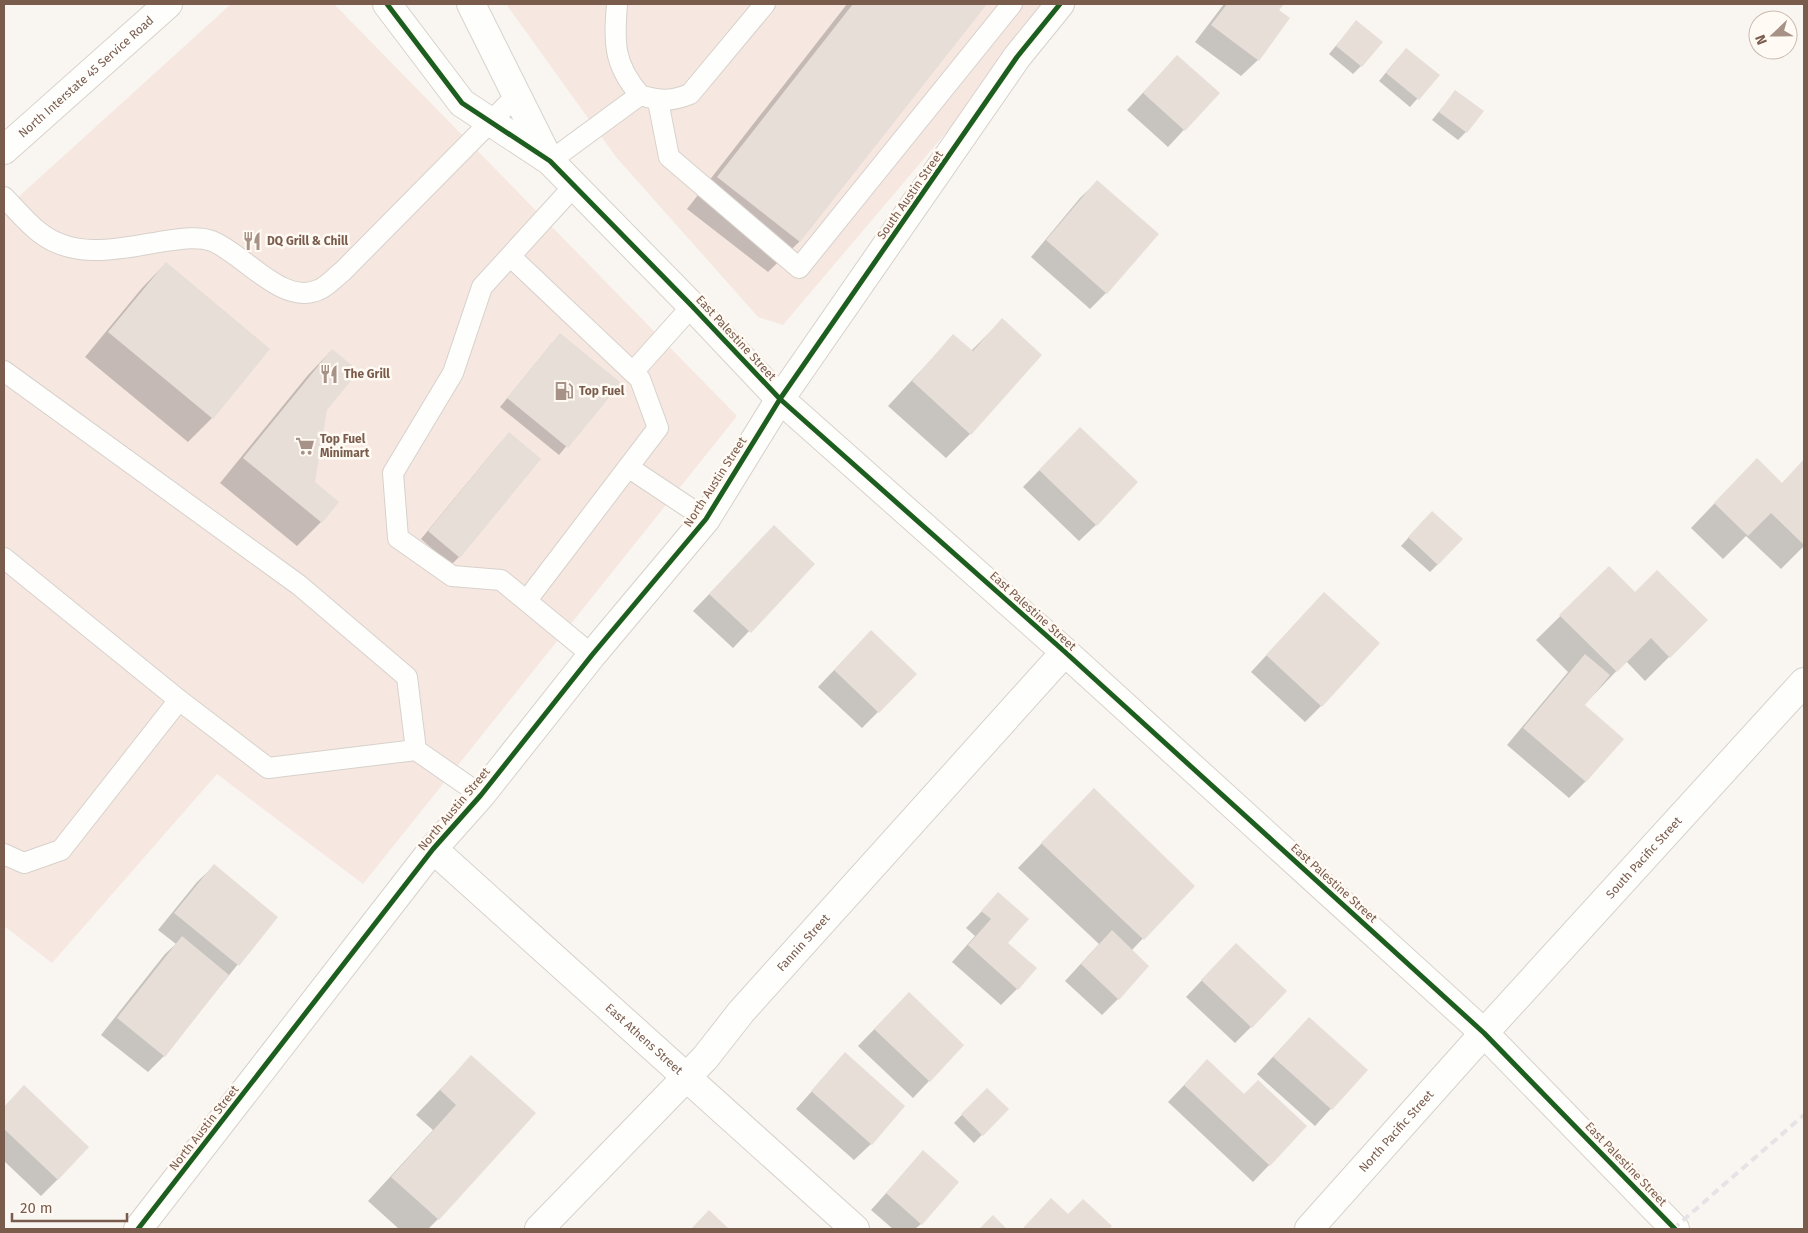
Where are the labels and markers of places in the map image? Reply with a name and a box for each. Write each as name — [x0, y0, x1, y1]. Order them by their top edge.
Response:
restaurant icon: DQ Grill & Chill — [241, 230, 263, 252]
place label: DQ Grill & Chill — [267, 234, 348, 248]
restaurant icon: The Grill — [318, 363, 340, 385]
place label: The Grill — [344, 367, 390, 381]
fuel station icon: Top Fuel — [553, 380, 575, 402]
place label: Top Fuel — [579, 384, 625, 398]
place label: Top Fuel Minimart — [320, 432, 370, 460]
supermarket icon: Top Fuel Minimart — [294, 435, 316, 457]

